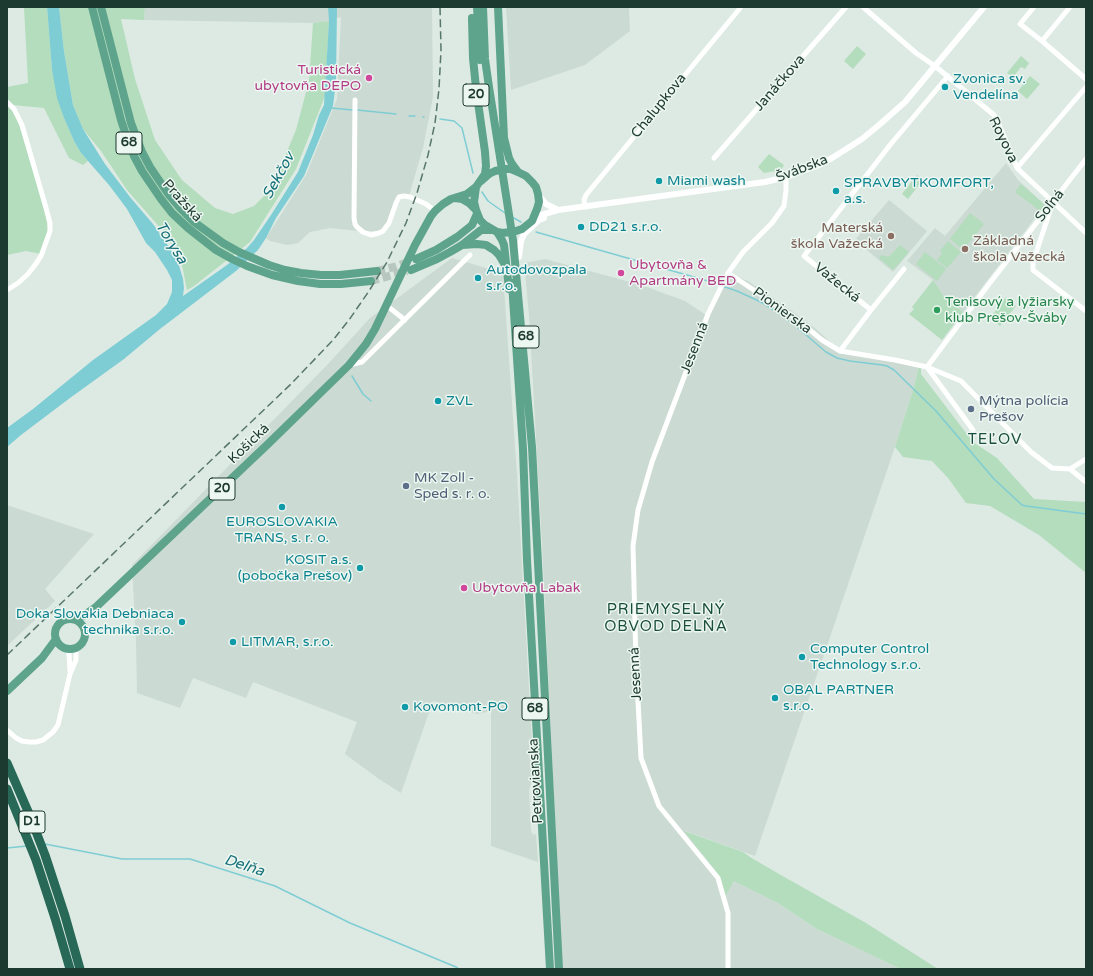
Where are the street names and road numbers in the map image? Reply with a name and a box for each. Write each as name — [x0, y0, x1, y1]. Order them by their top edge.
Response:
street label: Janáčkova — [751, 51, 809, 115]
street label: Chalupkova — [628, 70, 690, 142]
road number: 20 — [463, 84, 489, 106]
street label: Royova — [985, 114, 1021, 166]
road number: 68 — [116, 132, 142, 154]
street label: Švábska — [774, 151, 830, 187]
street label: Pražská — [159, 176, 205, 226]
street label: Soľná — [1032, 186, 1068, 226]
street label: Važecká — [811, 259, 863, 307]
street label: Pionierska — [749, 284, 815, 338]
street label: Jesenná — [677, 320, 713, 376]
road number: 68 — [513, 326, 539, 348]
street label: Košická — [225, 420, 273, 468]
road number: 20 — [209, 478, 235, 500]
street label: Jesenná — [626, 647, 646, 701]
road number: 68 — [522, 698, 548, 720]
street label: Petrovianska — [525, 738, 547, 824]
road number: D1 — [19, 811, 45, 833]

